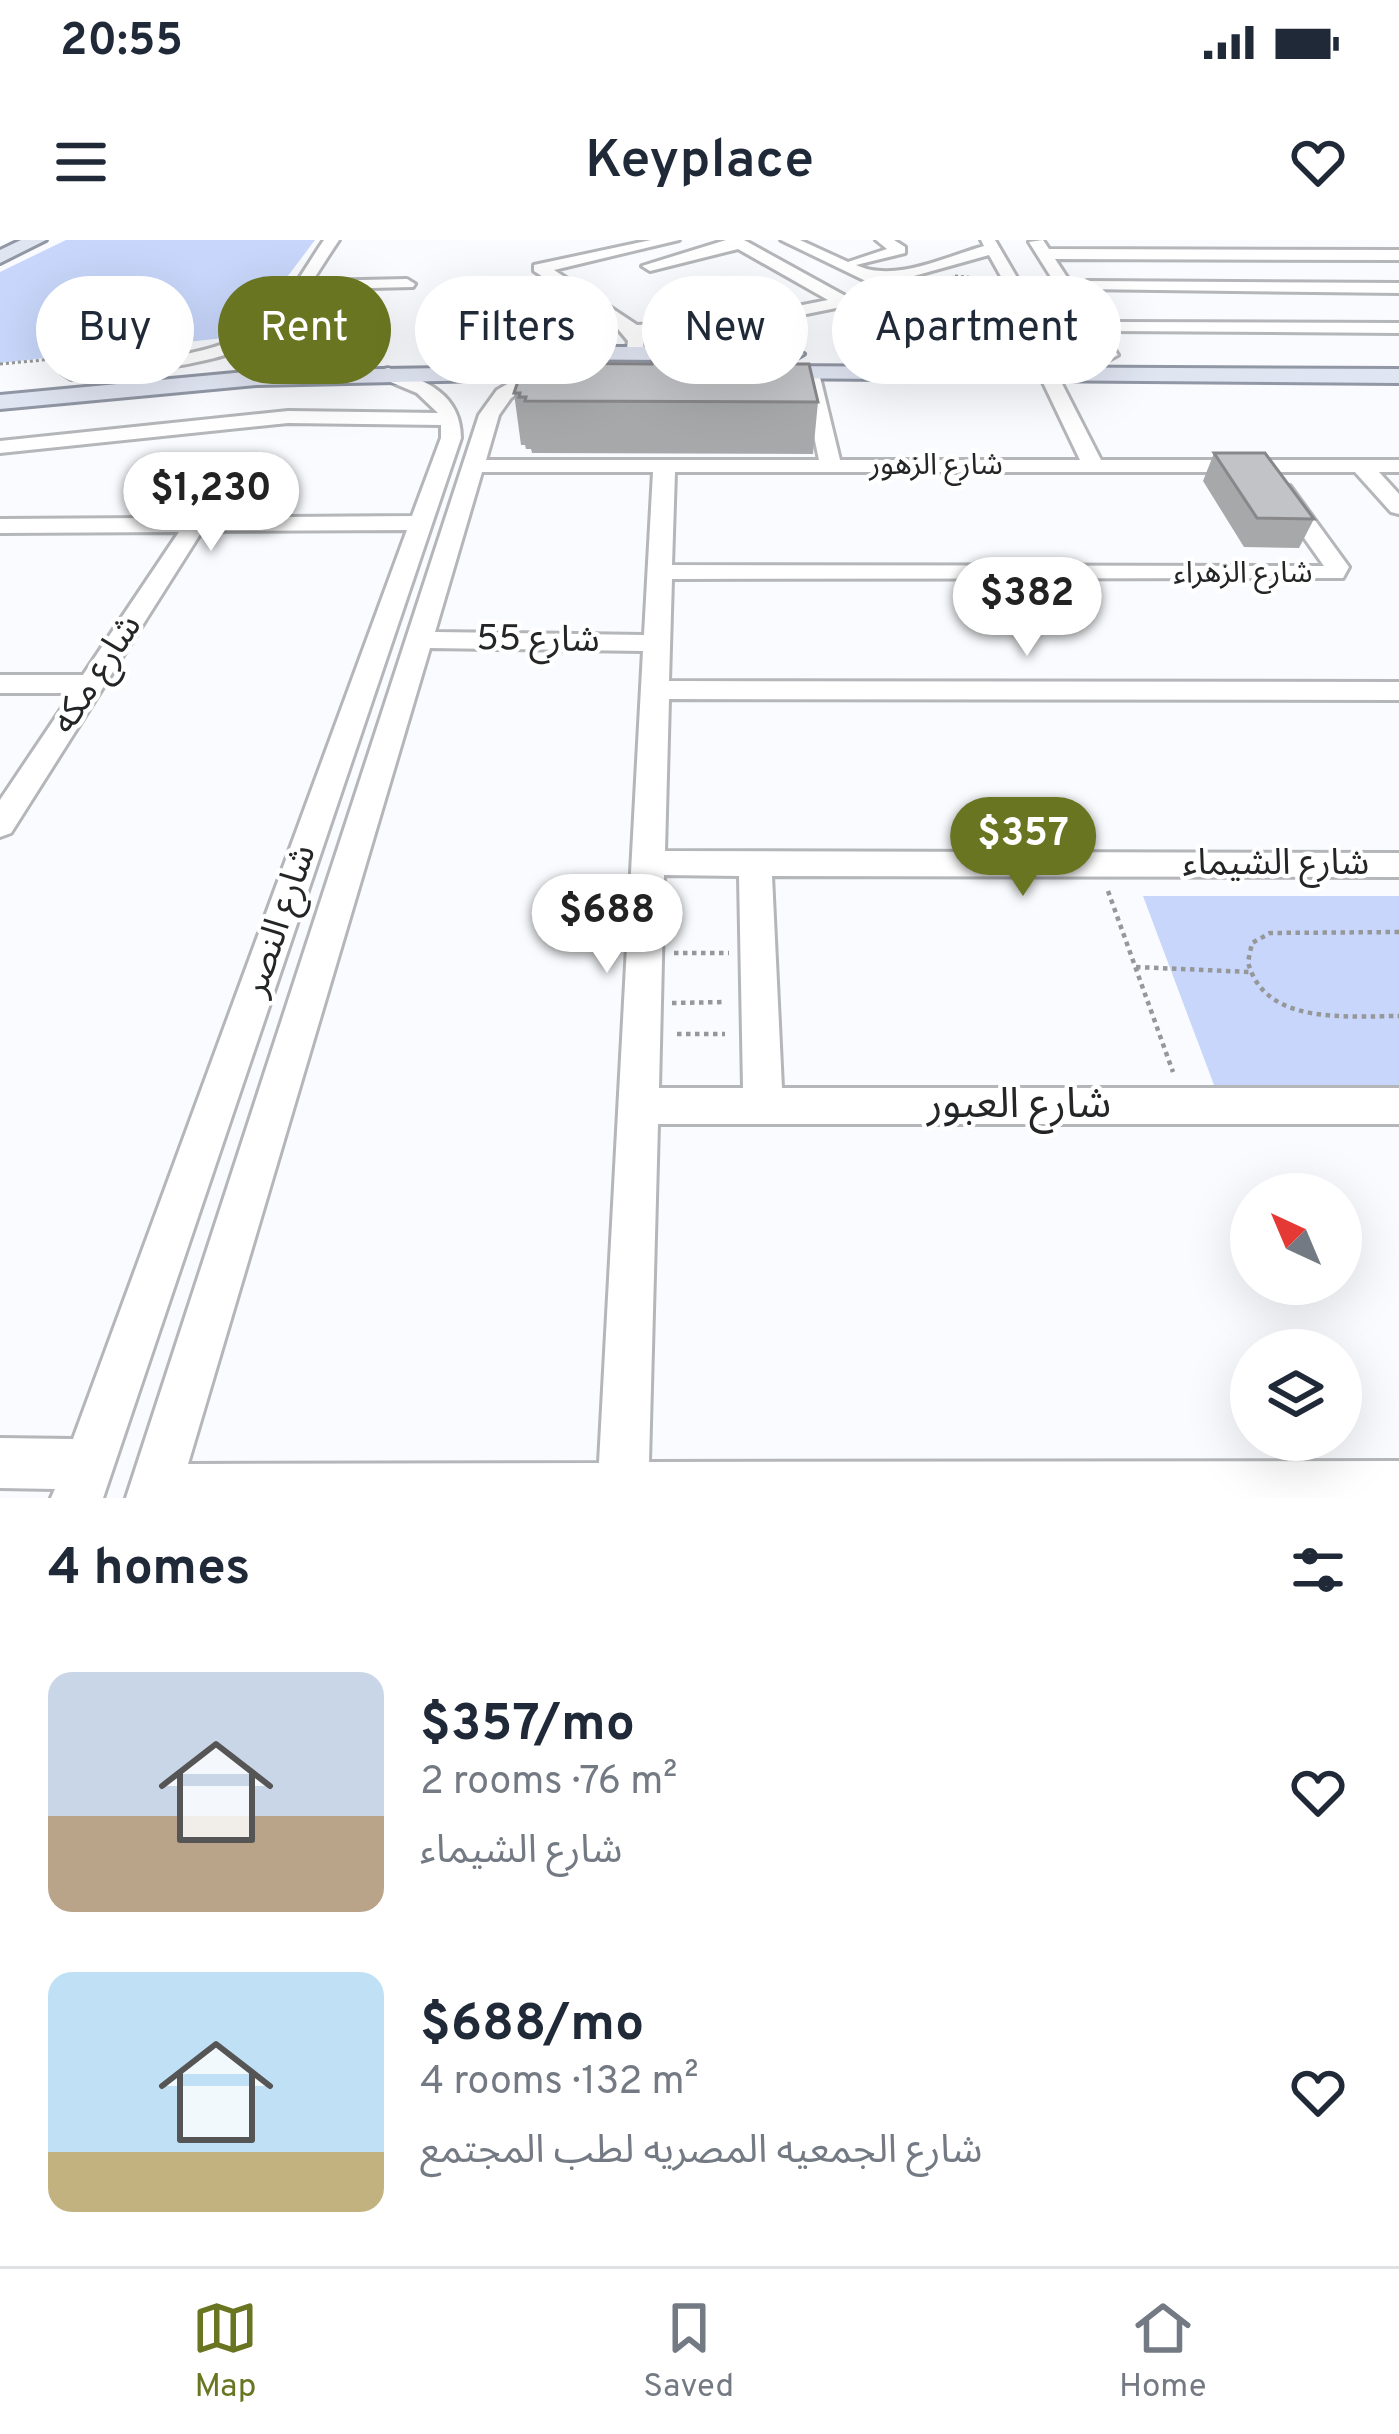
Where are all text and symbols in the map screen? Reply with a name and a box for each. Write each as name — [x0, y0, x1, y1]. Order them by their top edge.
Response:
text: 20:55 — [60, 14, 183, 71]
text: Keyplace — [585, 128, 814, 197]
icon: menu — [48, 129, 114, 195]
icon: heart — [1285, 129, 1351, 195]
chip: Buy — [36, 276, 194, 384]
chip: Rent — [218, 276, 391, 384]
chip: Filters — [415, 276, 618, 384]
chip: New — [642, 276, 808, 384]
chip: Apartment — [832, 276, 1121, 384]
street label: شارع الزهور — [868, 448, 1003, 486]
pin: $1,230 — [113, 452, 309, 554]
text: $1,230 — [150, 466, 272, 515]
street label: شارع الزهراء — [1174, 556, 1312, 594]
pin: $382 — [956, 557, 1098, 659]
text: $382 — [980, 571, 1074, 620]
street label: شارع مكه — [42, 607, 154, 743]
street label: شارع 55 — [476, 617, 600, 665]
pin: $357 — [952, 797, 1094, 899]
text: $357 — [977, 811, 1069, 860]
street label: شارع النصر — [233, 839, 328, 1004]
street label: شارع الشيماء — [1183, 842, 1369, 888]
pin: $688 — [536, 874, 678, 976]
text: $688 — [559, 888, 655, 937]
street label: شارع العبور — [925, 1080, 1111, 1134]
north arrow — [1230, 1173, 1362, 1305]
map controls — [1230, 1173, 1362, 1461]
button: layers — [1230, 1329, 1362, 1461]
icon: filters — [1285, 1537, 1351, 1603]
text: 4 homes — [48, 1538, 250, 1603]
text: $357/mo — [420, 1694, 635, 1759]
icon: home — [144, 1720, 288, 1864]
text: 2 rooms · 76 m² — [420, 1759, 677, 1808]
icon: heart — [1285, 1759, 1351, 1825]
text: شارع الشيماء — [420, 1828, 622, 1877]
text: $688/mo — [420, 1994, 644, 2059]
icon: home — [144, 2020, 288, 2164]
text: 4 rooms · 132 m² — [420, 2059, 699, 2108]
icon: heart — [1285, 2059, 1351, 2125]
text: شارع الجمعيه المصريه لطب المجتمع — [420, 2128, 982, 2177]
tab: Map — [192, 2295, 258, 2409]
tab: Saved — [643, 2295, 734, 2409]
tab: Home — [1119, 2295, 1207, 2409]

